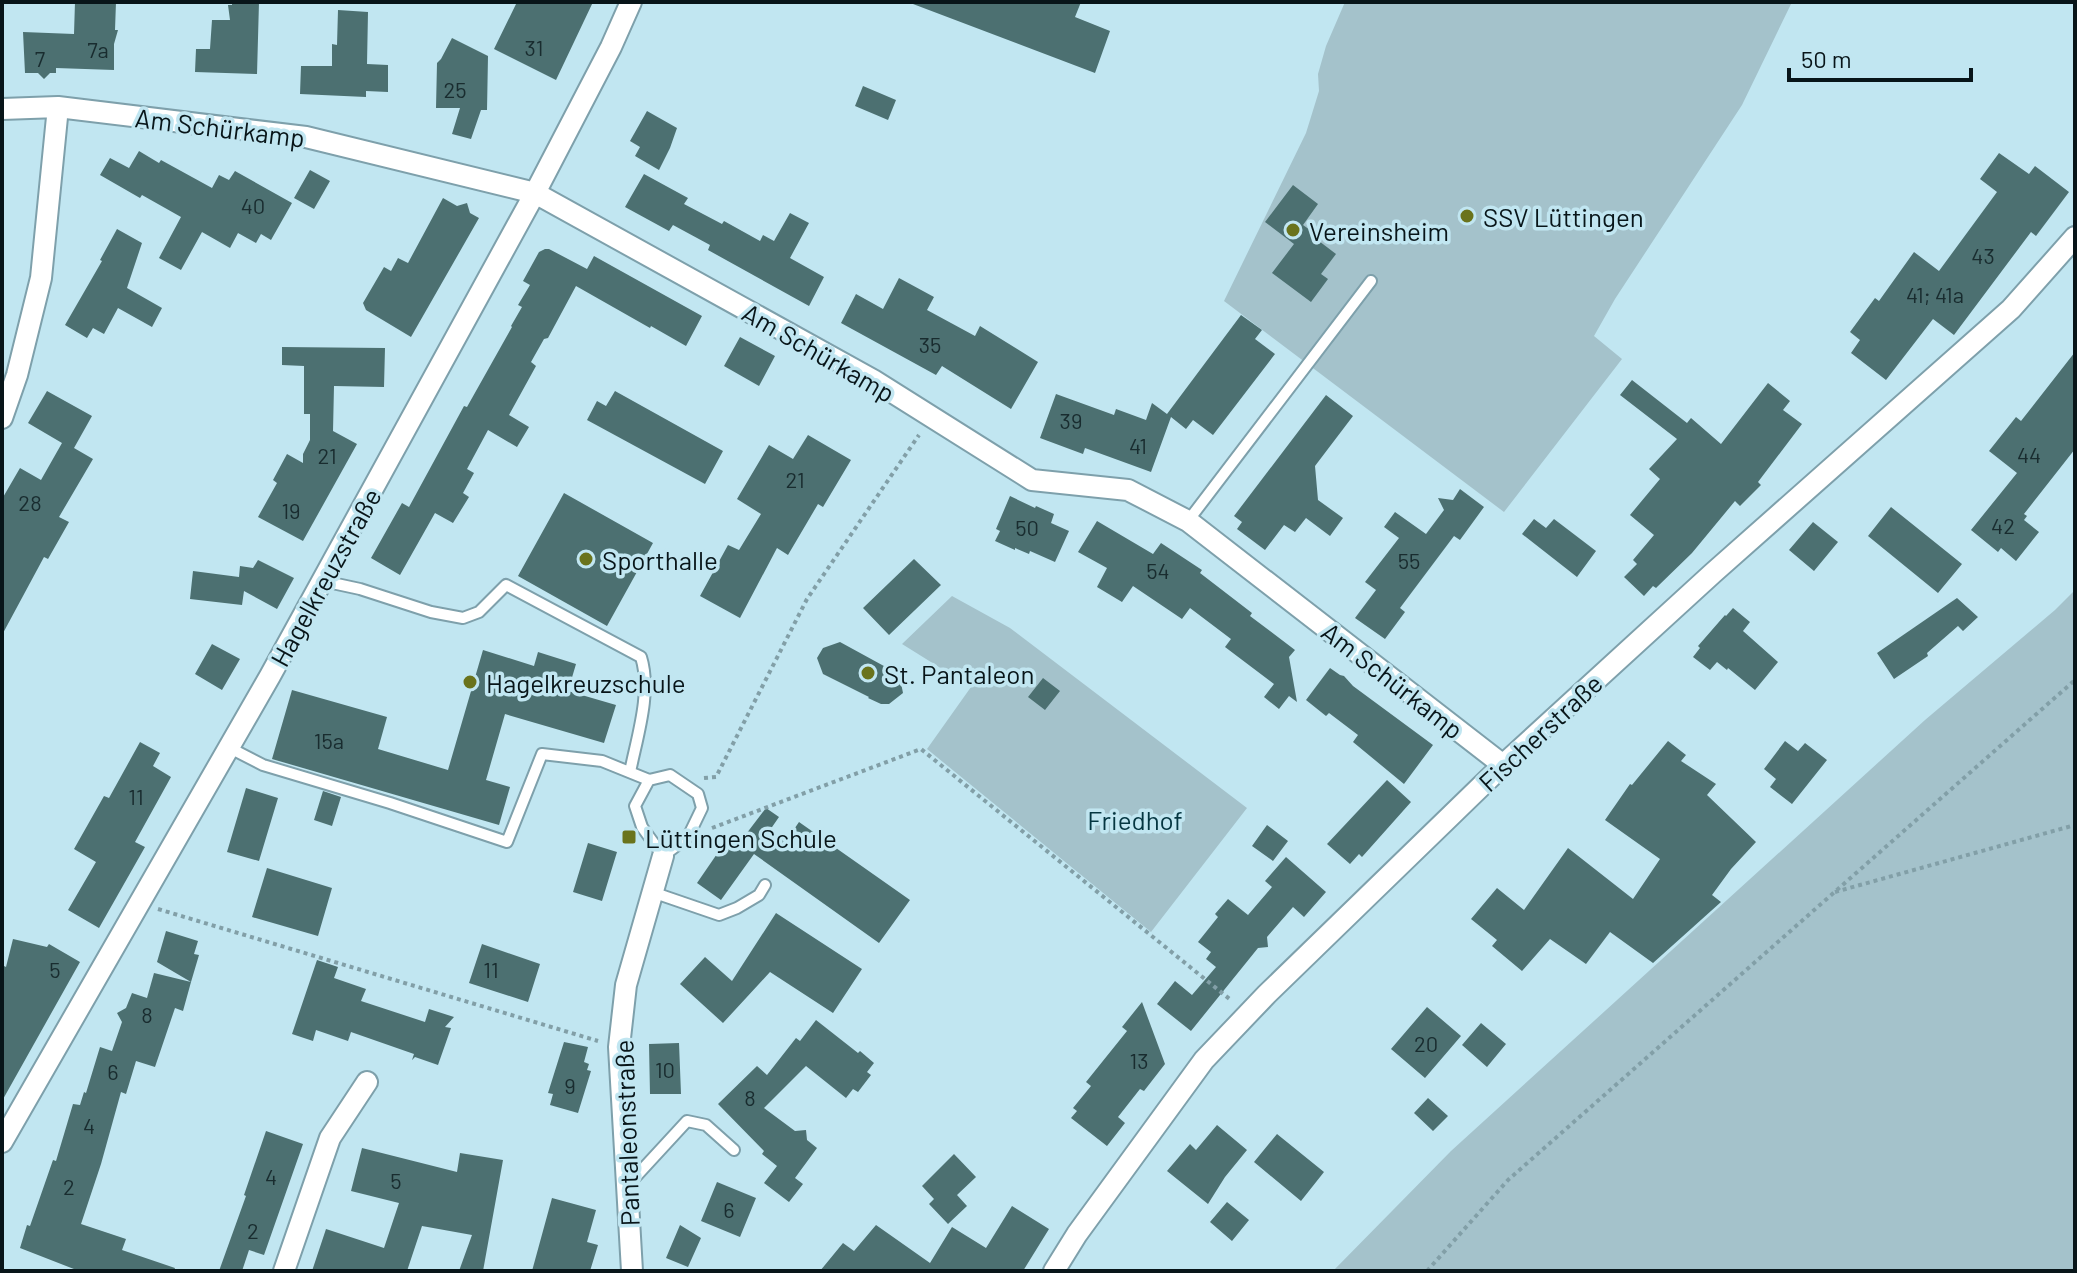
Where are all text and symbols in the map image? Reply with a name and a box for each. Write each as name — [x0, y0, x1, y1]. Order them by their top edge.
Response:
scale bar — [1789, 32, 1971, 82]
house number: 31 — [525, 34, 543, 60]
house number: 7a — [87, 36, 109, 62]
text: 50 m — [1801, 44, 1852, 73]
house number: 7 — [35, 45, 45, 71]
house number: 25 — [443, 76, 467, 102]
street label: Am Schürkamp — [133, 101, 307, 153]
house number: 40 — [241, 192, 265, 218]
place label: SSV Lüttingen — [1483, 201, 1644, 232]
marker: SSV Lüttingen — [1458, 207, 1476, 225]
place label: Vereinsheim — [1309, 215, 1449, 246]
marker: Vereinsheim — [1284, 221, 1302, 239]
house number: 43 — [1971, 242, 1995, 268]
house number: 41; 41a — [1906, 281, 1964, 307]
street label: Am Schürkamp — [737, 296, 901, 408]
house number: 35 — [919, 331, 941, 357]
house number: 39 — [1060, 407, 1082, 433]
house number: 41 — [1129, 432, 1147, 458]
house number: 44 — [2017, 441, 2041, 467]
house number: 21 — [317, 442, 337, 468]
house number: 21 — [785, 466, 805, 492]
street label: Hagelkreuzstraße — [263, 483, 387, 671]
house number: 28 — [18, 489, 42, 515]
house number: 19 — [281, 497, 301, 523]
house number: 42 — [1991, 512, 2015, 538]
house number: 50 — [1015, 514, 1039, 540]
place label: Sporthalle — [602, 544, 718, 575]
house number: 55 — [1398, 547, 1420, 573]
marker: Sporthalle — [577, 550, 595, 568]
house number: 54 — [1146, 557, 1170, 583]
street label: Am Schürkamp — [1316, 615, 1470, 745]
place label: St. Pantaleon — [884, 658, 1034, 689]
marker: St. Pantaleon — [859, 664, 877, 682]
place label: Hagelkreuzschule — [486, 667, 686, 698]
street label: Fischerstraße — [1472, 667, 1608, 797]
marker: Hagelkreuzschule — [461, 673, 479, 691]
house number: 15a — [314, 727, 344, 753]
house number: 11 — [128, 783, 144, 809]
park label: Friedhof — [1087, 804, 1183, 835]
place label: Lüttingen Schule — [645, 822, 837, 853]
marker: Lüttingen Schule — [620, 828, 638, 846]
house number: 5 — [49, 956, 61, 982]
house number: 11 — [483, 956, 499, 982]
house number: 8 — [141, 1001, 153, 1027]
house number: 20 — [1414, 1030, 1438, 1056]
street label: Pantaleonstraße — [607, 1039, 645, 1227]
house number: 13 — [1129, 1047, 1149, 1073]
house number: 10 — [655, 1056, 675, 1082]
house number: 6 — [107, 1058, 119, 1084]
house number: 9 — [564, 1072, 576, 1098]
house number: 8 — [744, 1084, 756, 1110]
house number: 4 — [83, 1112, 95, 1138]
house number: 4 — [265, 1163, 277, 1189]
house number: 5 — [390, 1167, 402, 1193]
house number: 2 — [63, 1173, 75, 1199]
house number: 6 — [723, 1196, 735, 1222]
house number: 2 — [247, 1217, 259, 1243]

